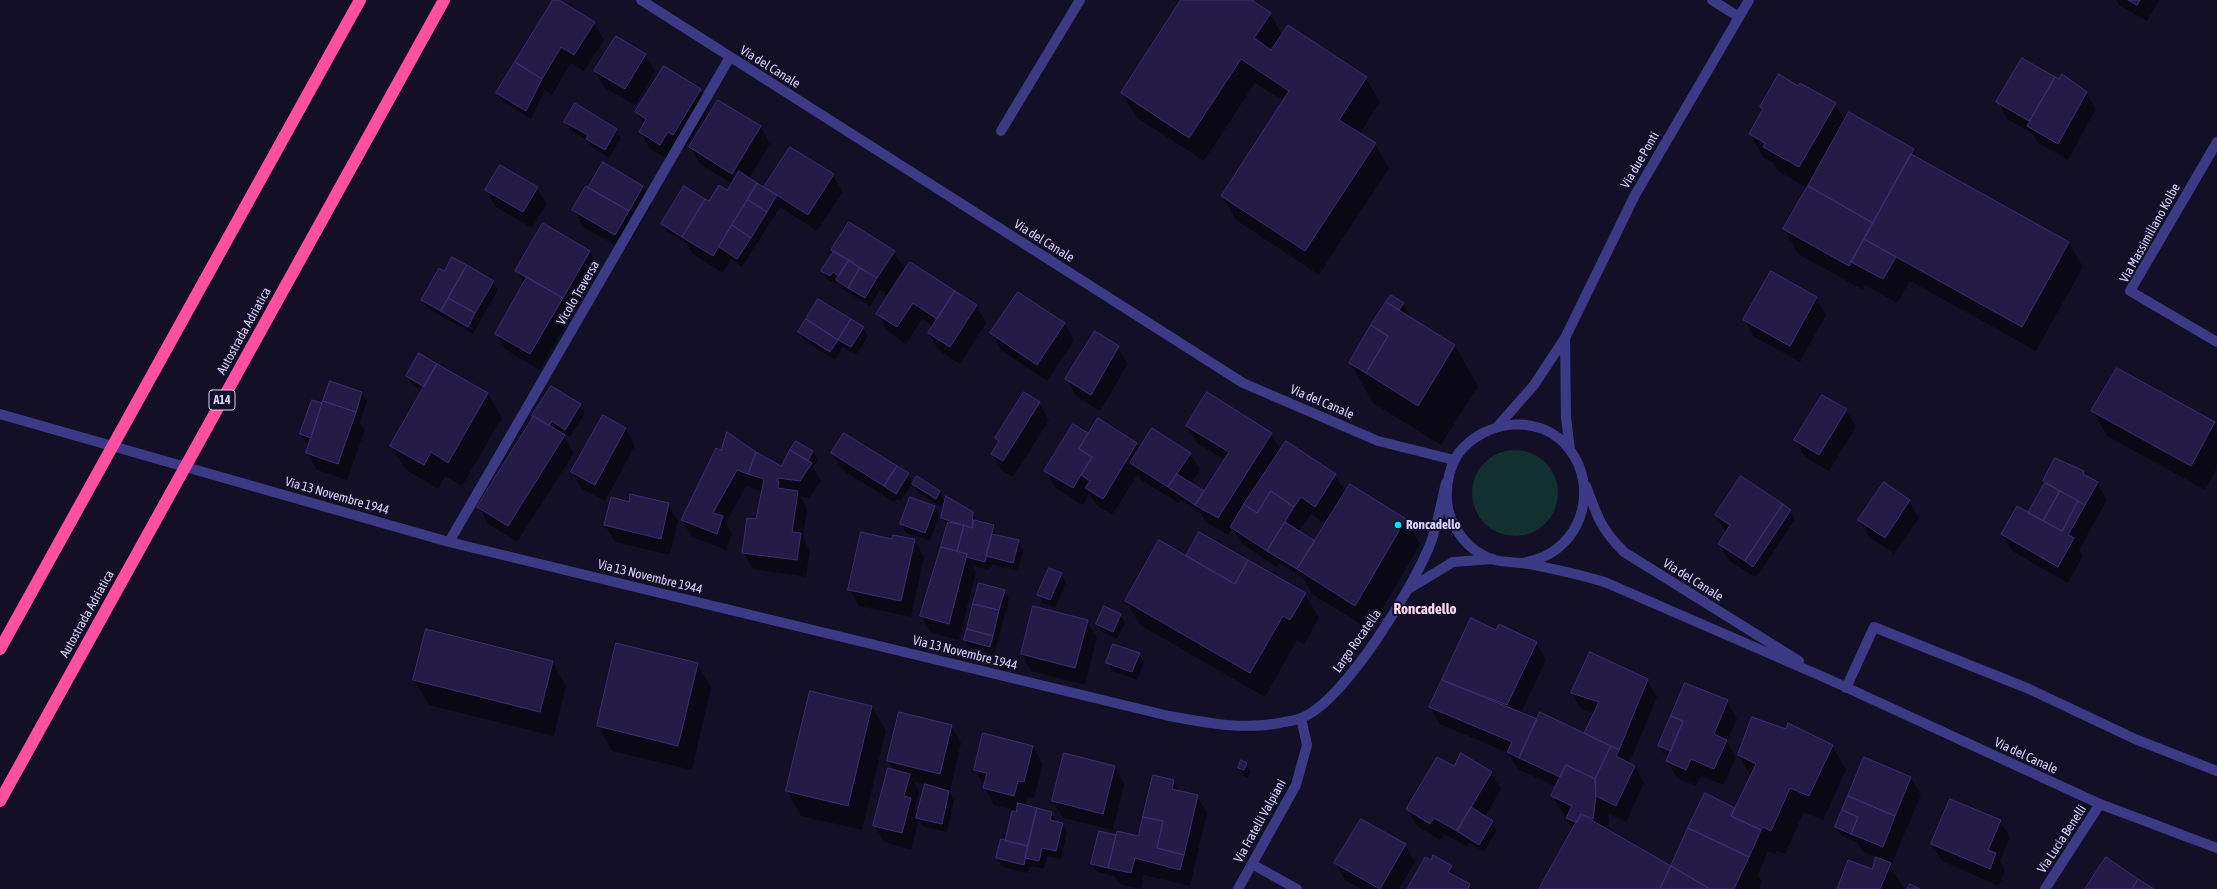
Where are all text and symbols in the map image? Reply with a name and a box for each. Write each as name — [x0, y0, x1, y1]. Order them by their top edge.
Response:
street label: Via del Canale — [737, 42, 803, 92]
street label: Via due Ponti — [1618, 129, 1662, 191]
street label: Via Massimiliano Kolbe — [2116, 181, 2184, 285]
street label: Via del Canale — [1011, 216, 1077, 266]
street label: Vicolo Traversa — [553, 258, 603, 328]
street label: Autostrada Adriatica — [214, 285, 274, 377]
street label: Via del Canale — [1288, 382, 1356, 422]
road number: A14 — [209, 390, 235, 410]
street label: Via 13 Novembre 1944 — [283, 474, 391, 518]
place label: Roncadello — [1406, 517, 1461, 533]
marker: Roncadello — [1393, 520, 1403, 530]
street label: Via del Canale — [1660, 555, 1726, 605]
street label: Via 13 Novembre 1944 — [596, 556, 704, 598]
street label: Autostrada Adriatica — [57, 568, 117, 660]
district label: Roncadello — [1393, 600, 1457, 618]
street label: Largo Rocatella — [1329, 606, 1385, 676]
street label: Via 13 Novembre 1944 — [911, 632, 1019, 674]
street label: Via del Canale — [1992, 735, 2060, 777]
street label: Via Fratelli Valpiani — [1231, 777, 1289, 865]
street label: Via Lucia Benelli — [2034, 802, 2090, 876]

